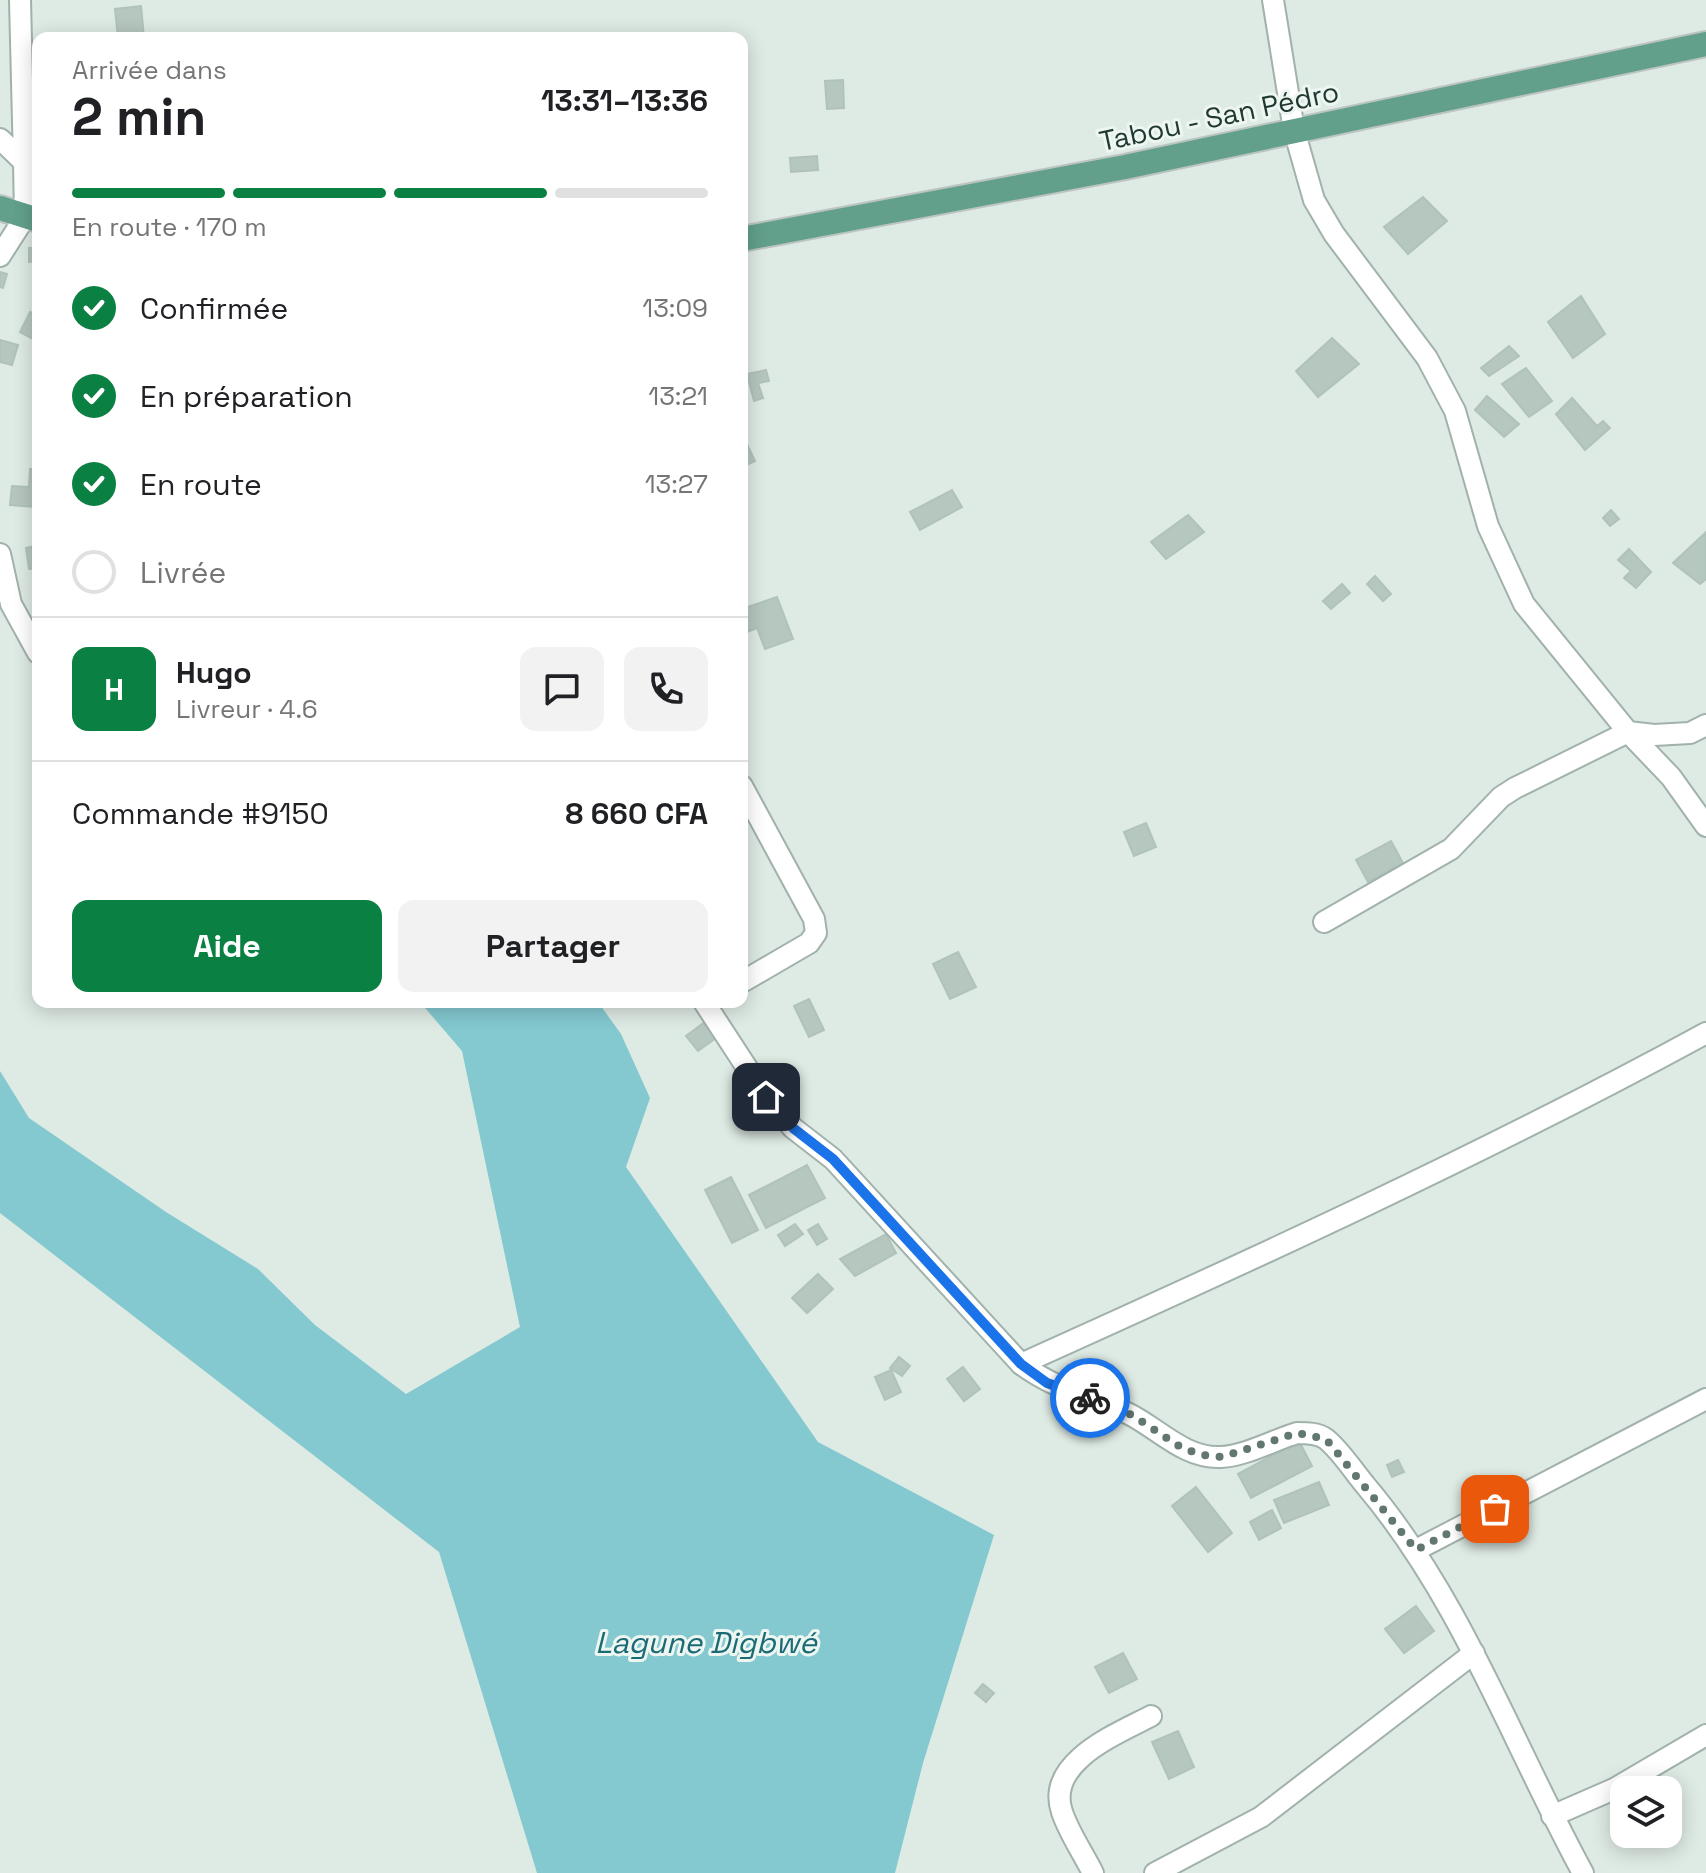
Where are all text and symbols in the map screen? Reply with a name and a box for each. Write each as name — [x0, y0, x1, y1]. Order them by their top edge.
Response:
text: Arrivée dans — [72, 53, 227, 87]
street label: Tabou - San Pédro — [1096, 73, 1342, 159]
text: 13:31–13:36 — [541, 81, 708, 120]
text: 2 min — [72, 84, 206, 150]
text: En route · 170 m — [72, 210, 267, 244]
icon: check — [72, 286, 116, 330]
text: Confirmée — [140, 289, 288, 328]
text: 13:09 — [642, 291, 708, 325]
icon: check — [72, 374, 116, 418]
text: En préparation — [140, 377, 353, 416]
text: 13:21 — [648, 379, 708, 413]
icon: check — [72, 462, 116, 506]
text: En route — [140, 465, 262, 504]
text: 13:27 — [645, 467, 708, 501]
text: Livrée — [140, 553, 226, 592]
button: chat — [520, 647, 604, 731]
button: phone — [624, 647, 708, 731]
text: Hugo — [176, 653, 252, 692]
text: H — [104, 670, 124, 709]
text: Livreur · 4.6 — [176, 692, 318, 726]
text: Commande #9150 — [72, 794, 329, 833]
text: 8 660 CFA — [565, 794, 708, 833]
button: Aide — [72, 900, 382, 992]
button: Partager — [398, 900, 708, 992]
pin — [732, 1063, 800, 1131]
icon: home — [744, 1075, 788, 1119]
courier — [1050, 1358, 1130, 1438]
icon: bike — [1068, 1376, 1112, 1420]
pin — [1461, 1475, 1529, 1543]
icon: bag — [1473, 1487, 1517, 1531]
water label: Lagune Digbwé — [595, 1623, 818, 1662]
map controls — [1610, 1776, 1682, 1848]
button: layers — [1610, 1776, 1682, 1848]

